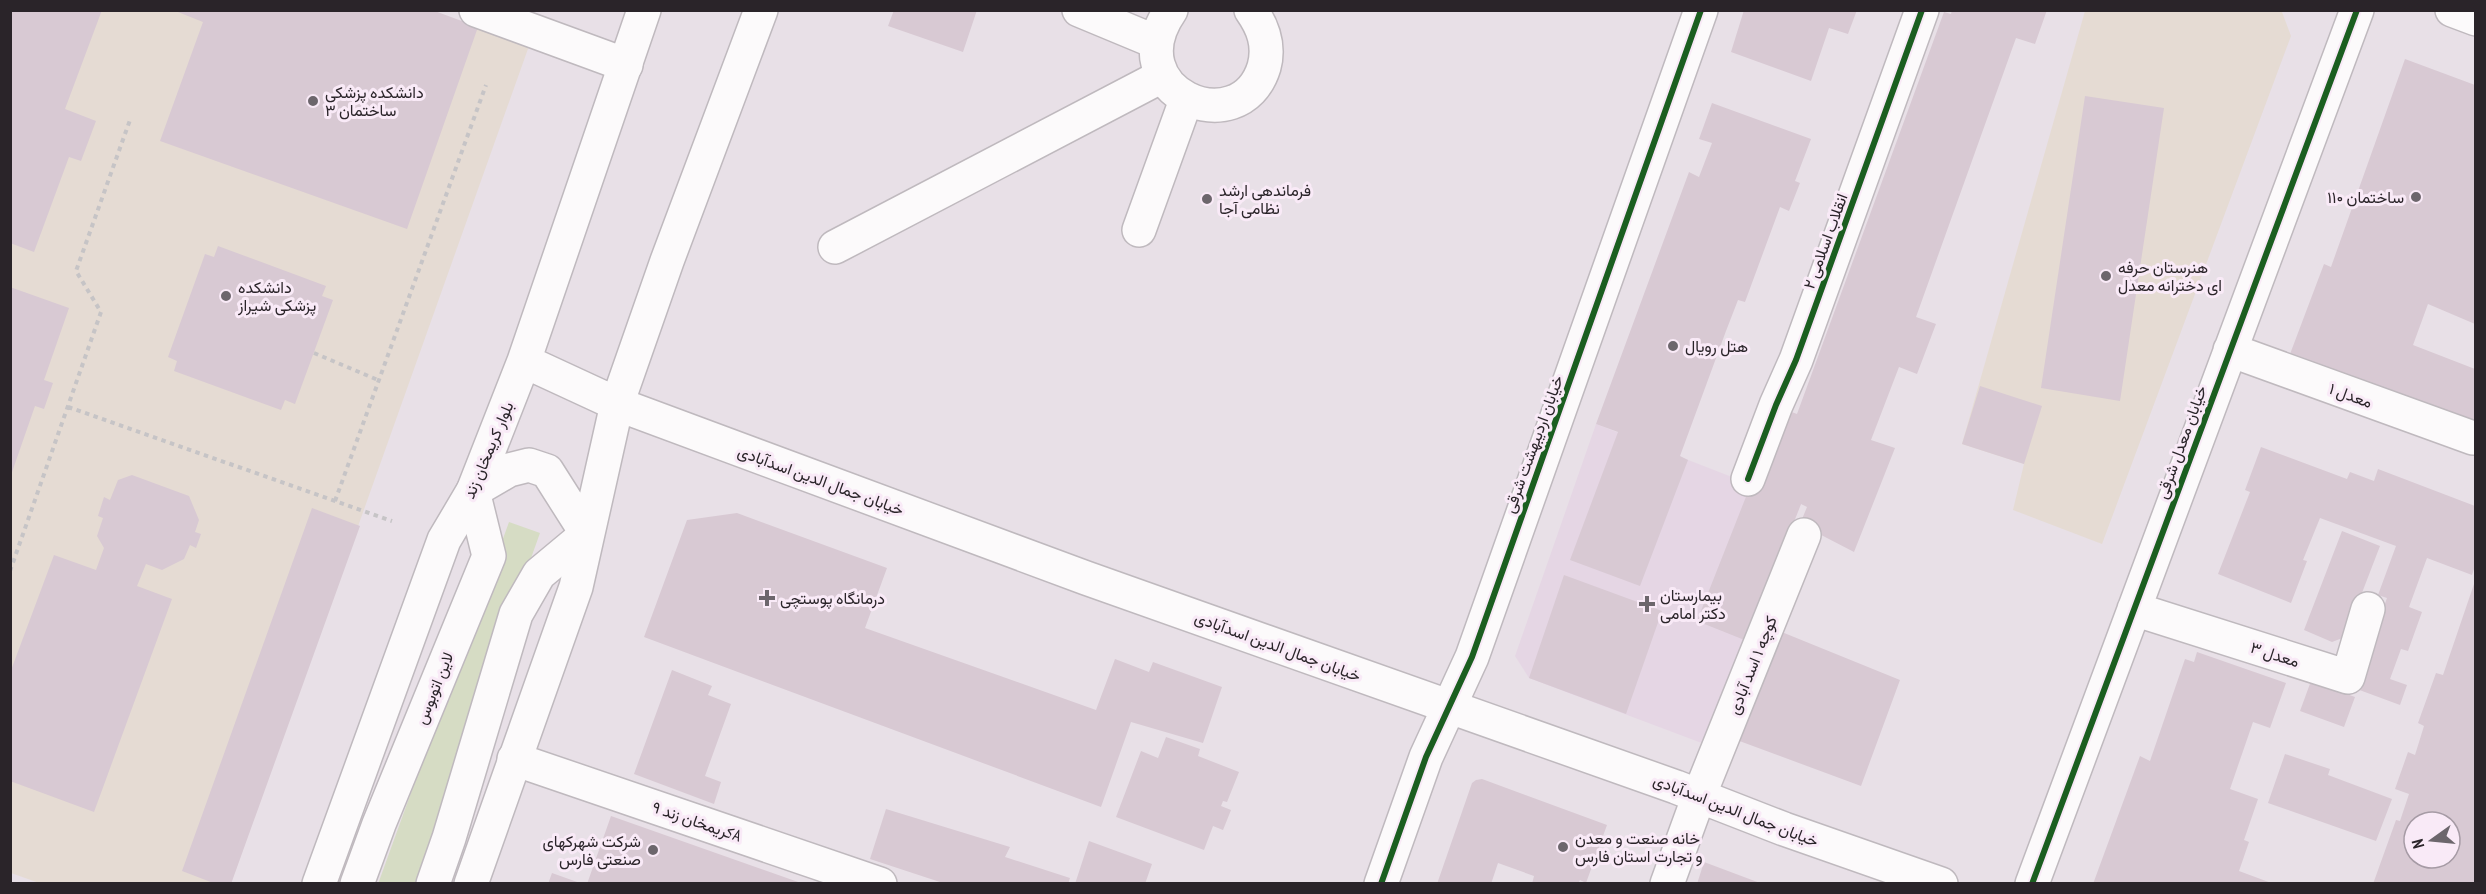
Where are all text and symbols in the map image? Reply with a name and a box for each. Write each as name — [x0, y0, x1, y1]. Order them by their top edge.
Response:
place label: دانشکده پزشکی ساختمان ۳ — [325, 82, 424, 120]
marker: دانشکده پزشکی ساختمان ۳ — [306, 94, 320, 108]
place label: فرماندهی ارشد نظامی آجا — [1219, 180, 1311, 219]
place label: ساختمان ۱۱۰ — [2327, 187, 2404, 207]
street label: ۲ انقلاب اسلامی — [1798, 190, 1852, 292]
marker: ساختمان ۱۱۰ — [2409, 190, 2423, 204]
marker: فرماندهی ارشد نظامی آجا — [1200, 192, 1214, 206]
place label: هنرستان حرفه ای دخترانه معدل — [2118, 257, 2222, 296]
marker: هنرستان حرفه ای دخترانه معدل — [2099, 269, 2113, 283]
place label: دانشکده پزشکی شیراز — [237, 277, 316, 317]
marker: دانشکده پزشکی شیراز — [219, 289, 233, 303]
place label: هتل رویال — [1685, 336, 1748, 357]
marker: هتل رویال — [1666, 339, 1680, 353]
street label: خیابان اردیبهشت شرقی — [1499, 372, 1568, 516]
street label: ۱ معدل — [2327, 378, 2375, 412]
street label: خیابان معدل شرقی — [2151, 382, 2212, 502]
street label: بلوار کریمخان زند — [459, 398, 518, 502]
street label: خیابان جمال الدین اسدآبادی — [735, 441, 907, 520]
place label: بیمارستان دکتر امامی — [1660, 585, 1726, 624]
place label: درمانگاه پوستچی — [780, 588, 885, 610]
marker: درمانگاه پوستچی — [758, 589, 776, 607]
marker: بیمارستان دکتر امامی — [1638, 595, 1656, 613]
street label: خیابان جمال الدین اسدآبادی — [1192, 607, 1364, 686]
street label: کوچه ۱ اسد آبادی — [1723, 613, 1783, 718]
street label: ۳ معدل — [2248, 637, 2302, 671]
street label: لاین اتوبوس — [410, 649, 458, 727]
street label: خیابان جمال الدین اسدآبادی — [1650, 769, 1822, 852]
street label: کریمخان زند ۹A — [649, 796, 745, 847]
north arrow — [2402, 810, 2462, 870]
place label: خانه صنعت و معدن و تجارت استان فارس — [1575, 828, 1703, 867]
place label: شرکت شهرکهای صنعتی فارس — [542, 831, 641, 870]
text: N — [2407, 837, 2428, 851]
marker: خانه صنعت و معدن و تجارت استان فارس — [1556, 840, 1570, 854]
marker: شرکت شهرکهای صنعتی فارس — [646, 843, 660, 857]

